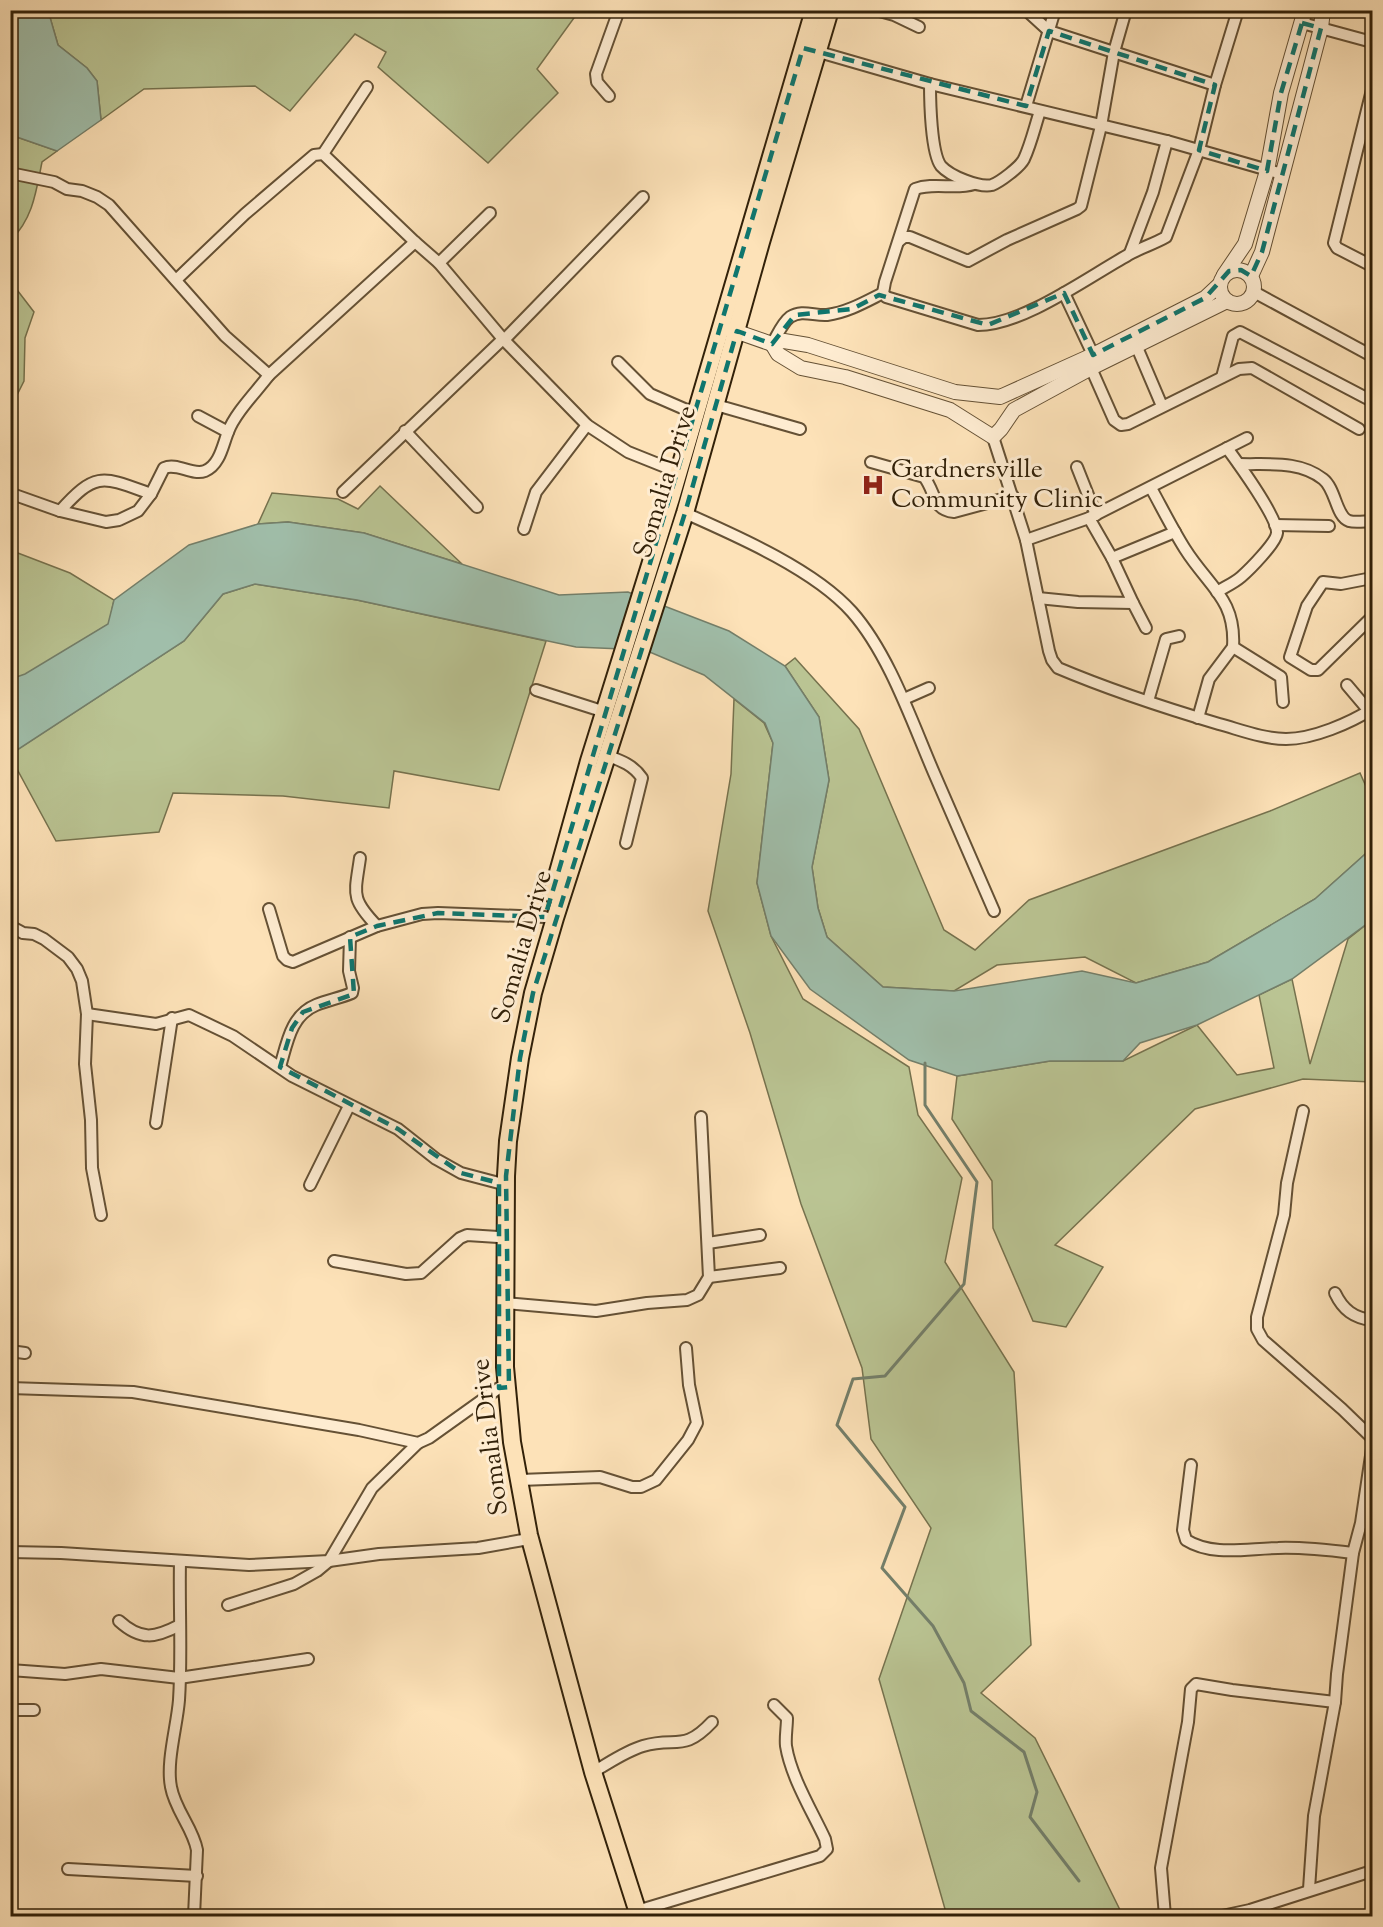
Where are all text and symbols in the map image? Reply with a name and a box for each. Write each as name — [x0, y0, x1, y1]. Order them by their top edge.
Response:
street label: Somalia Drive — [625, 401, 707, 563]
place label: Gardnersville Community Clinic — [891, 452, 1103, 519]
hospital icon: Gardnersville Community Clinic — [860, 472, 886, 498]
street label: Somalia Drive — [483, 866, 563, 1028]
street label: Somalia Drive — [463, 1356, 519, 1518]

